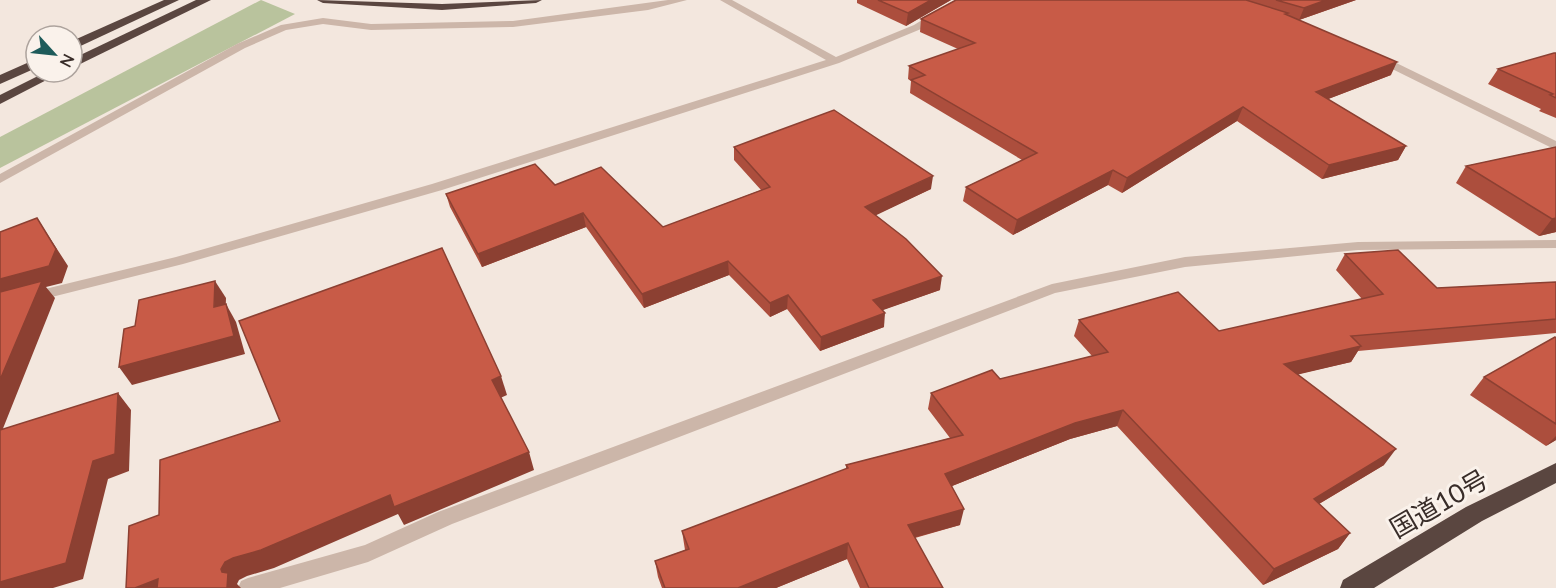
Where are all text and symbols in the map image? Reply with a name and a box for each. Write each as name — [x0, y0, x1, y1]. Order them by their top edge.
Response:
north arrow — [24, 24, 84, 84]
text: N — [57, 51, 79, 71]
street label: 国道10号 — [1384, 462, 1493, 544]

